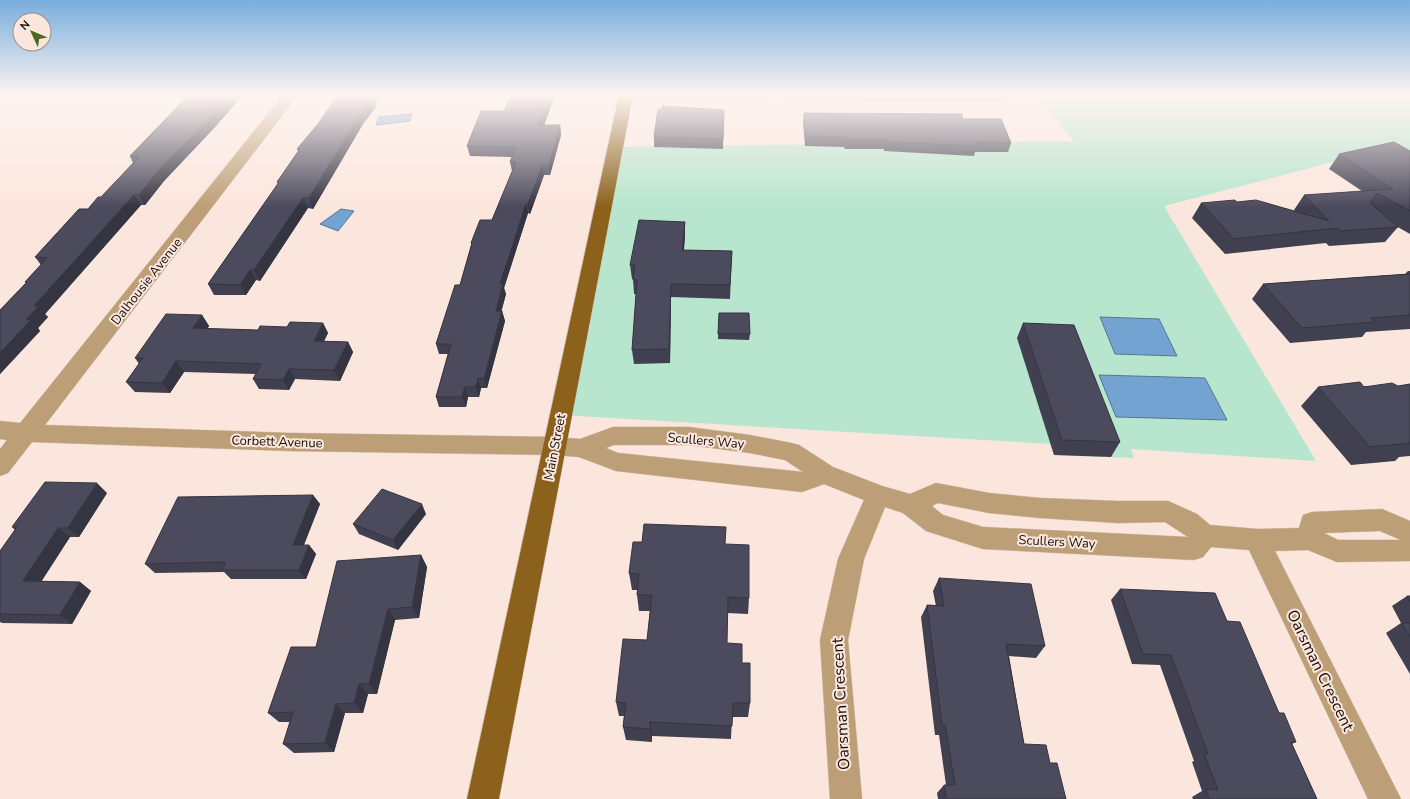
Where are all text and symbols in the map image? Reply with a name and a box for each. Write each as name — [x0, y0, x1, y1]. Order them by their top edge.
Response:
north arrow — [12, 12, 52, 52]
text: N — [17, 17, 33, 34]
street label: Dalhousie Avenue — [107, 234, 187, 329]
street label: Main Street — [540, 412, 570, 482]
street label: Scullers Way — [667, 429, 745, 453]
street label: Corbett Avenue — [231, 431, 323, 453]
street label: Scullers Way — [1018, 531, 1096, 553]
street label: Oarsman Crescent — [1281, 606, 1359, 735]
street label: Oarsman Crescent — [827, 637, 855, 771]

